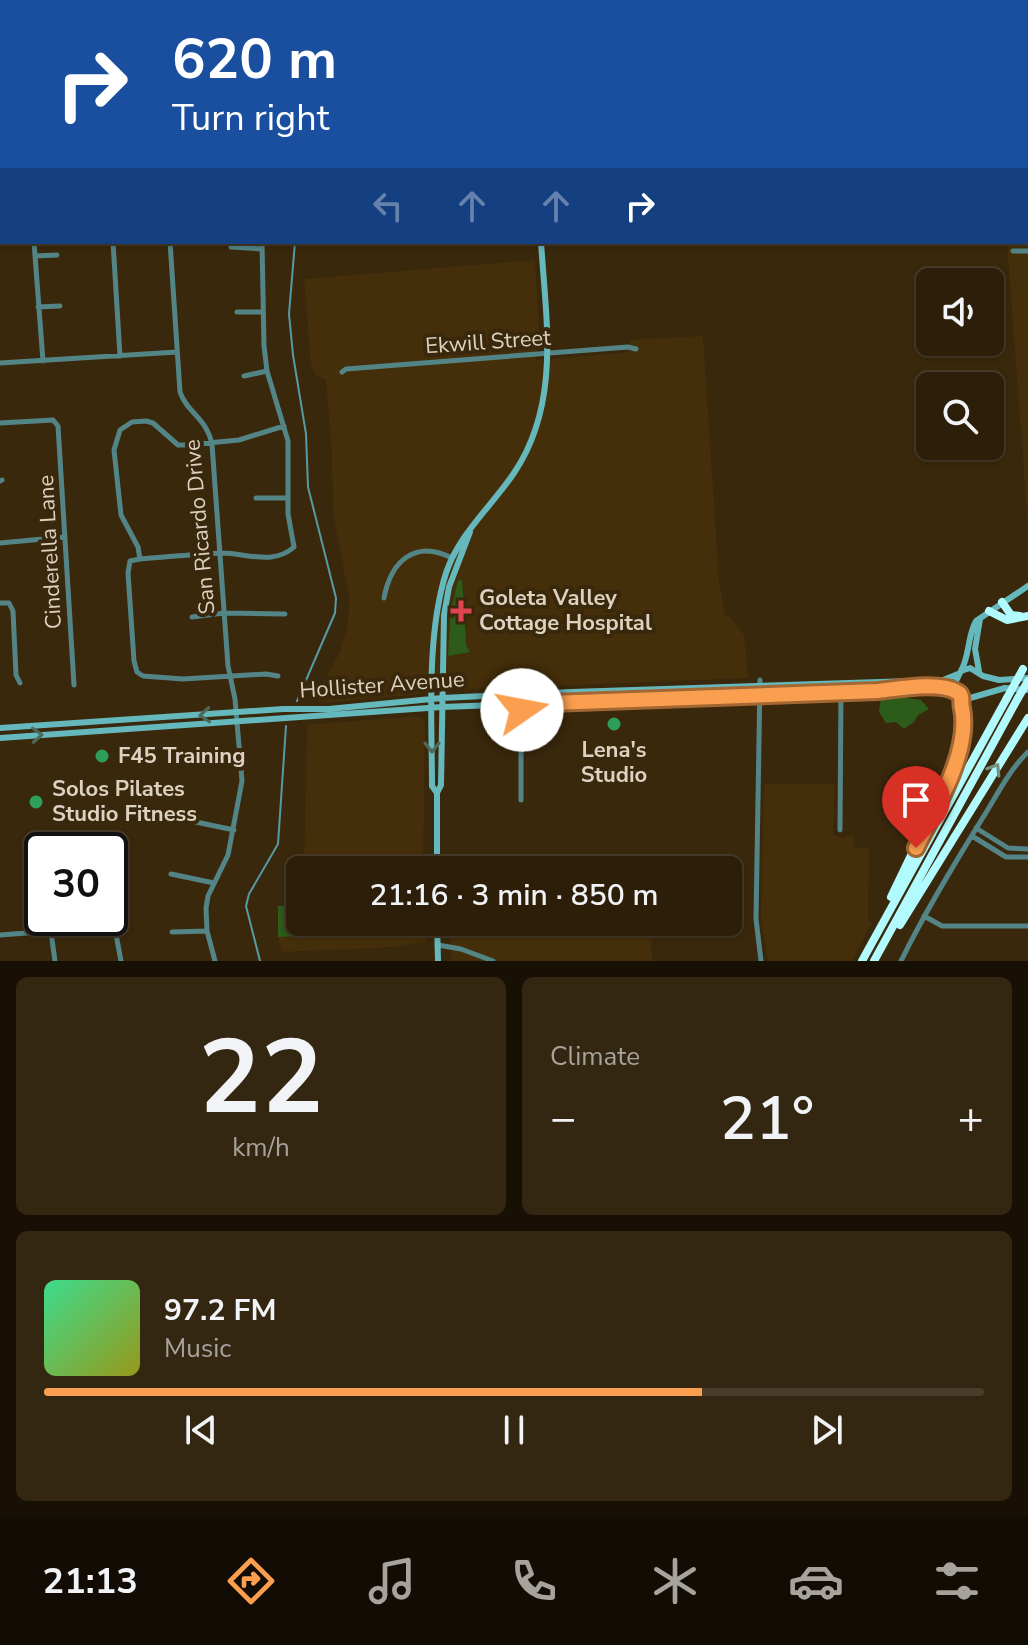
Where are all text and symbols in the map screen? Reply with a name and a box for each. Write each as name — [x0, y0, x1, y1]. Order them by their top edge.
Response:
text: 620 m — [172, 21, 337, 98]
icon: right — [40, 32, 144, 136]
text: Turn right — [172, 94, 329, 143]
icon: left — [366, 184, 410, 228]
icon: ahead — [450, 184, 494, 228]
icon: ahead — [534, 184, 578, 228]
icon: right — [618, 184, 662, 228]
map controls — [916, 268, 1004, 460]
button: sound — [916, 268, 1004, 356]
street label: Ekwill Street — [424, 323, 552, 361]
button: search — [916, 372, 1004, 460]
street label: San Ricardo Drive — [177, 438, 223, 616]
street label: Cinderella Lane — [31, 474, 69, 630]
place label: Goleta Valley Cottage Hospital — [479, 583, 652, 638]
marker: Goleta Valley Cottage Hospital — [450, 600, 472, 622]
street label: Hollister Avenue — [299, 664, 465, 706]
position arrow — [480, 668, 564, 752]
one-way arrow — [199, 706, 212, 723]
marker: Lena's Studio — [605, 715, 623, 733]
one-way arrow — [31, 727, 44, 744]
place label: Lena's Studio — [581, 735, 647, 790]
place label: F45 Training — [118, 741, 245, 771]
one-way arrow — [423, 741, 441, 754]
marker: F45 Training — [93, 747, 111, 765]
one-way arrow — [986, 763, 1001, 778]
pin — [882, 766, 950, 848]
place label: Solos Pilates Studio Fitness — [52, 774, 197, 829]
icon: arrive — [894, 778, 938, 822]
marker: Solos Pilates Studio Fitness — [27, 793, 45, 811]
speed limit sign: 30 — [24, 832, 128, 936]
text: 21:16 · 3 min · 850 m — [369, 875, 659, 916]
text: 22 — [199, 1007, 323, 1149]
text: Climate — [550, 1039, 640, 1074]
text: 21° — [720, 1078, 814, 1160]
text: − — [550, 1089, 576, 1149]
text: + — [958, 1089, 984, 1149]
text: km/h — [232, 1130, 290, 1165]
text: 97.2 FM — [164, 1290, 276, 1331]
text: Music — [164, 1331, 231, 1366]
icon: previous — [179, 1408, 223, 1452]
icon: pause — [492, 1408, 536, 1452]
icon: next — [805, 1408, 849, 1452]
icon: directions — [223, 1553, 279, 1609]
icon: music — [364, 1553, 420, 1609]
icon: phone — [506, 1553, 562, 1609]
icon: climate — [647, 1553, 703, 1609]
icon: car — [788, 1553, 844, 1609]
icon: filters — [929, 1553, 985, 1609]
text: 21:13 — [43, 1557, 138, 1606]

